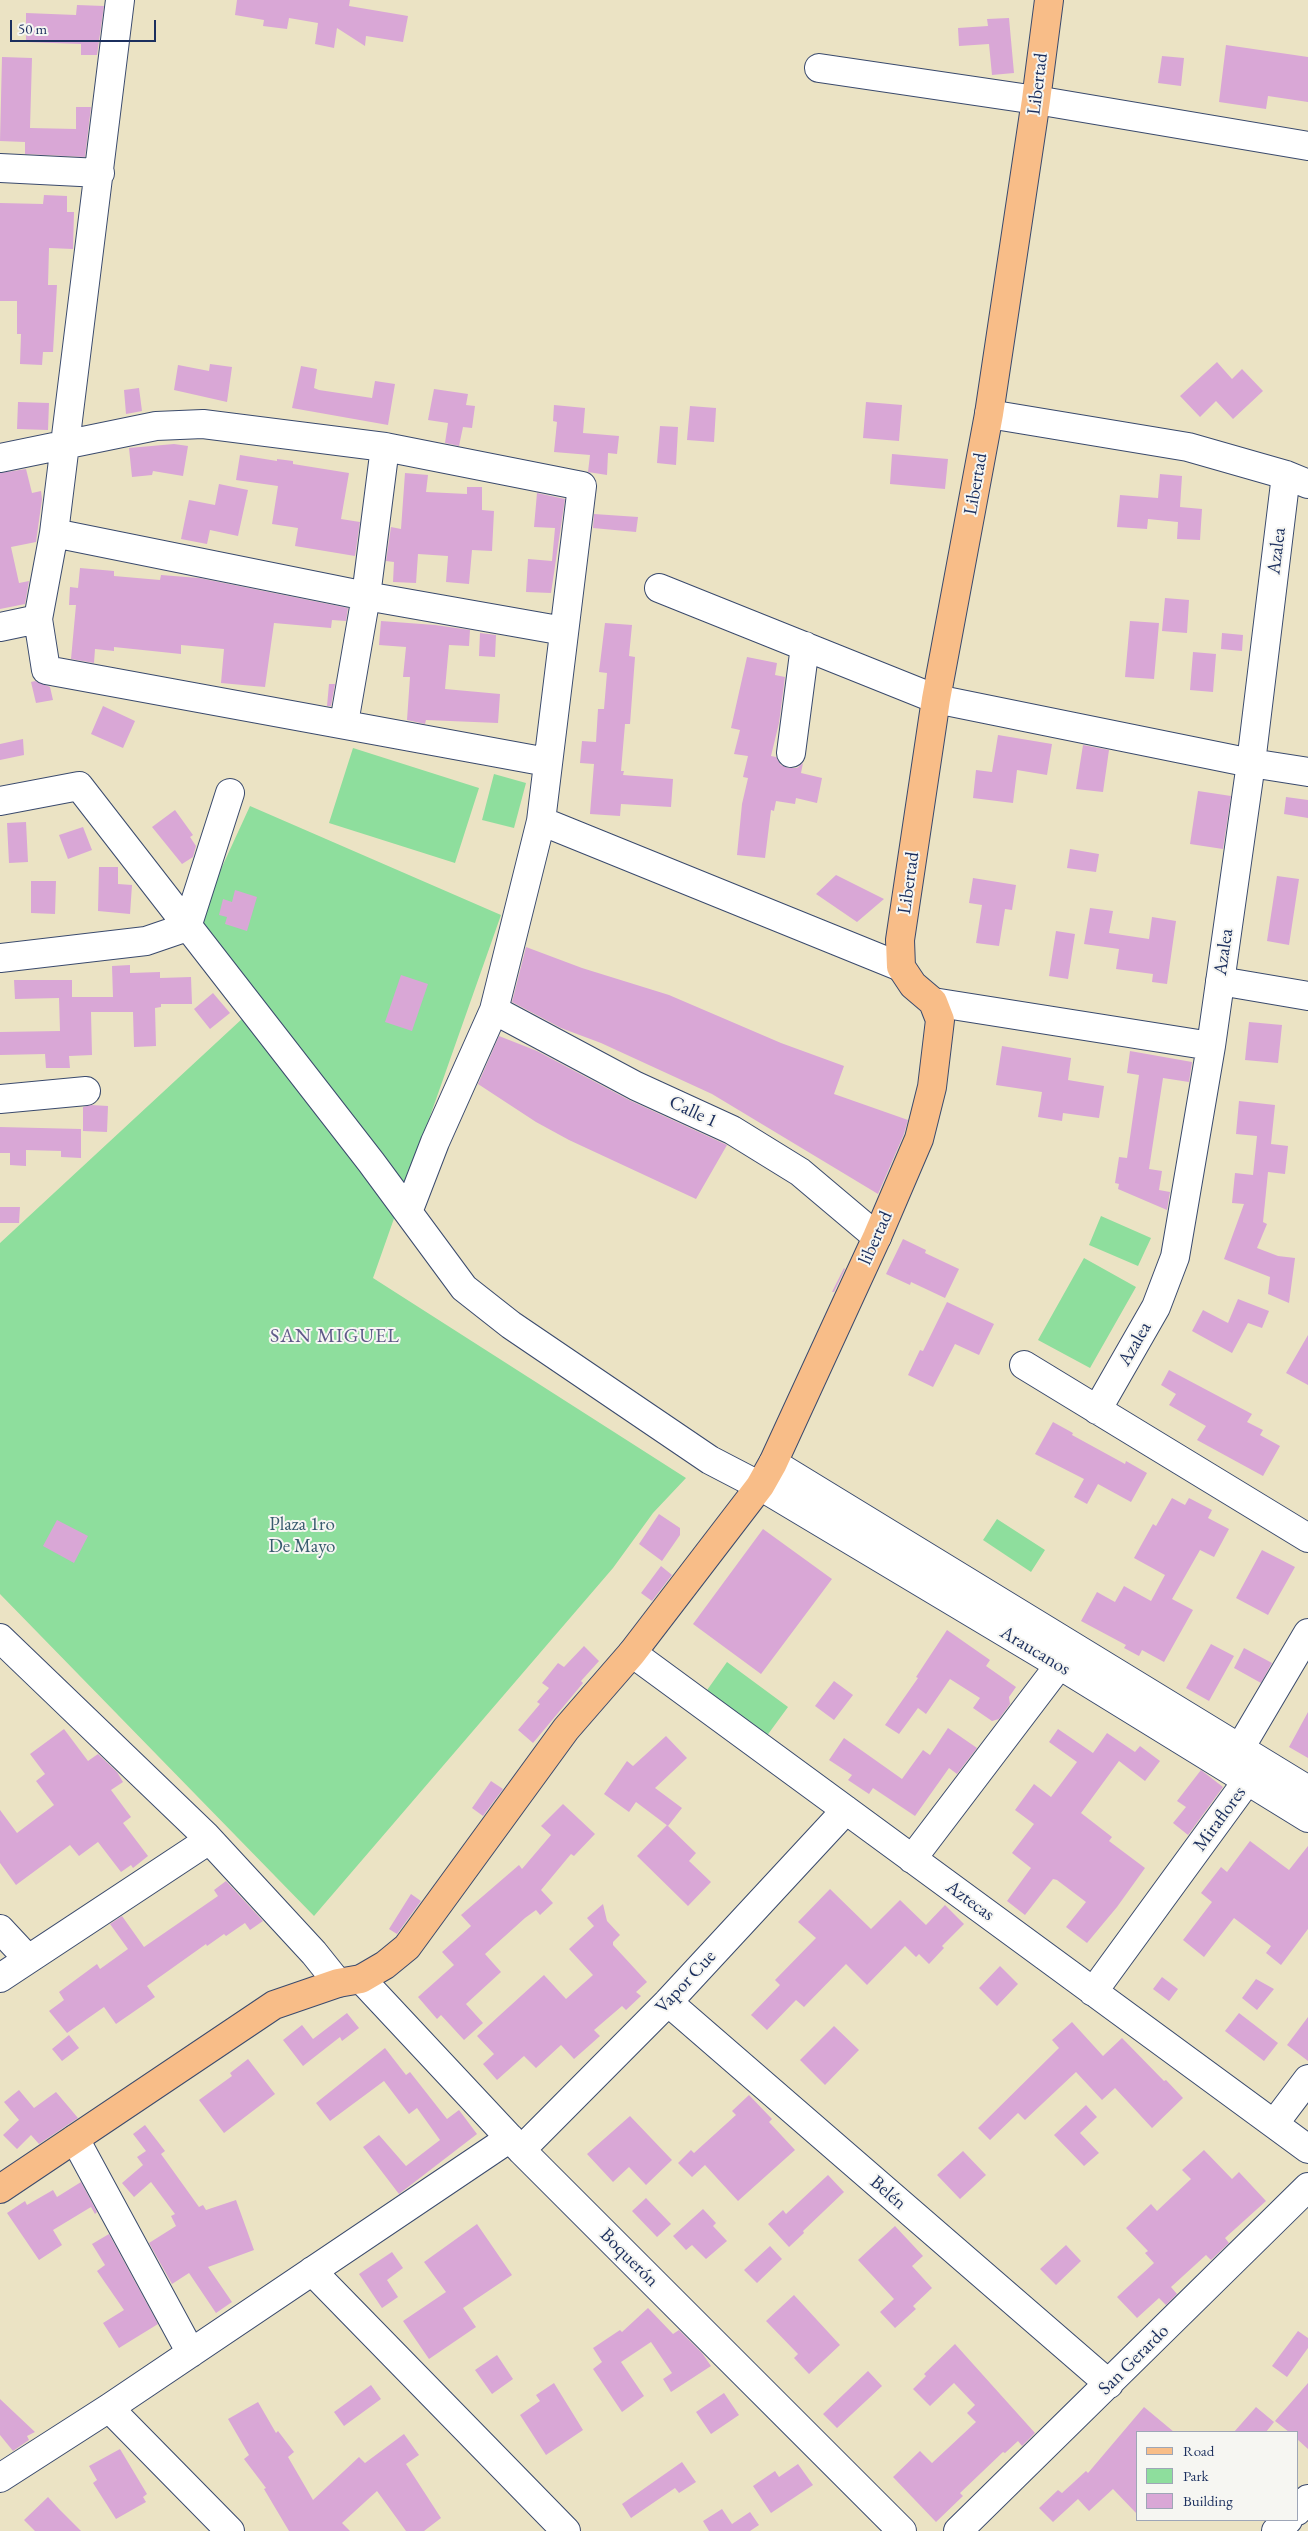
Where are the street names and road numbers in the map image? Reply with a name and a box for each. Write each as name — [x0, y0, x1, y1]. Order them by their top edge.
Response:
street label: Libertad — [1023, 52, 1053, 116]
street label: Libertad — [959, 451, 993, 517]
street label: Azalea — [1263, 526, 1291, 576]
street label: Libertad — [893, 850, 925, 916]
street label: Azalea — [1209, 927, 1239, 977]
street label: Calle 1 — [665, 1091, 721, 1133]
street label: libertad — [854, 1208, 898, 1268]
street label: Azalea — [1113, 1318, 1157, 1370]
street label: Araucanos — [996, 1621, 1074, 1681]
street label: Miraflores — [1189, 1782, 1251, 1856]
street label: Aztecas — [941, 1876, 999, 1926]
street label: Vapor Cue — [651, 1945, 721, 2019]
street label: Belén — [865, 2171, 911, 2215]
street label: Boquerón — [595, 2224, 663, 2292]
street label: San Gerardo — [1094, 2320, 1174, 2400]

